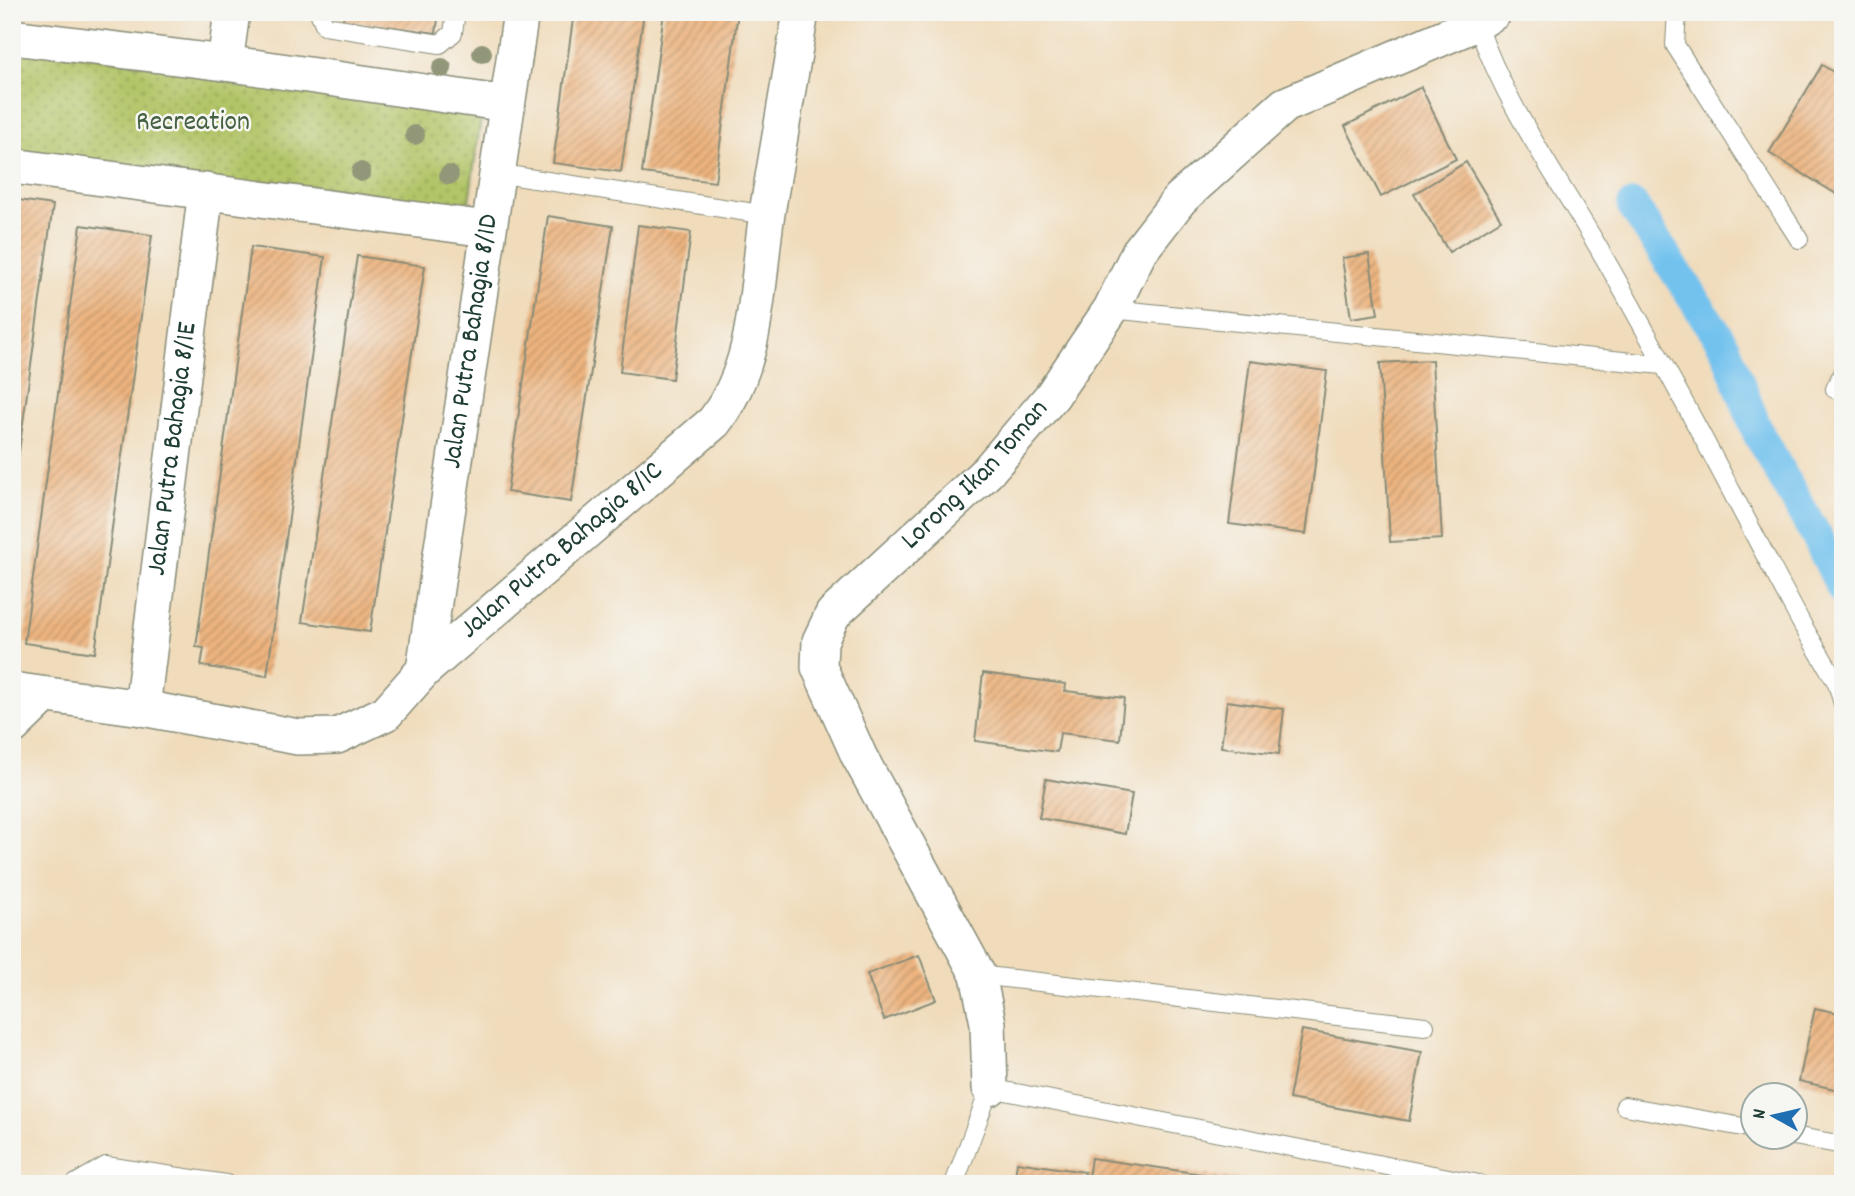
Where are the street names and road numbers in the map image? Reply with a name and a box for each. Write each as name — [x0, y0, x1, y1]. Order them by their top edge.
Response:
street label: Jalan Putra Bahagia 8/1D — [434, 212, 511, 471]
street label: Jalan Putra Bahagia 8/1E — [139, 320, 210, 578]
street label: Lorong Ikan Toman — [893, 392, 1060, 561]
street label: Jalan Putra Bahagia 8/1C — [452, 453, 673, 650]

